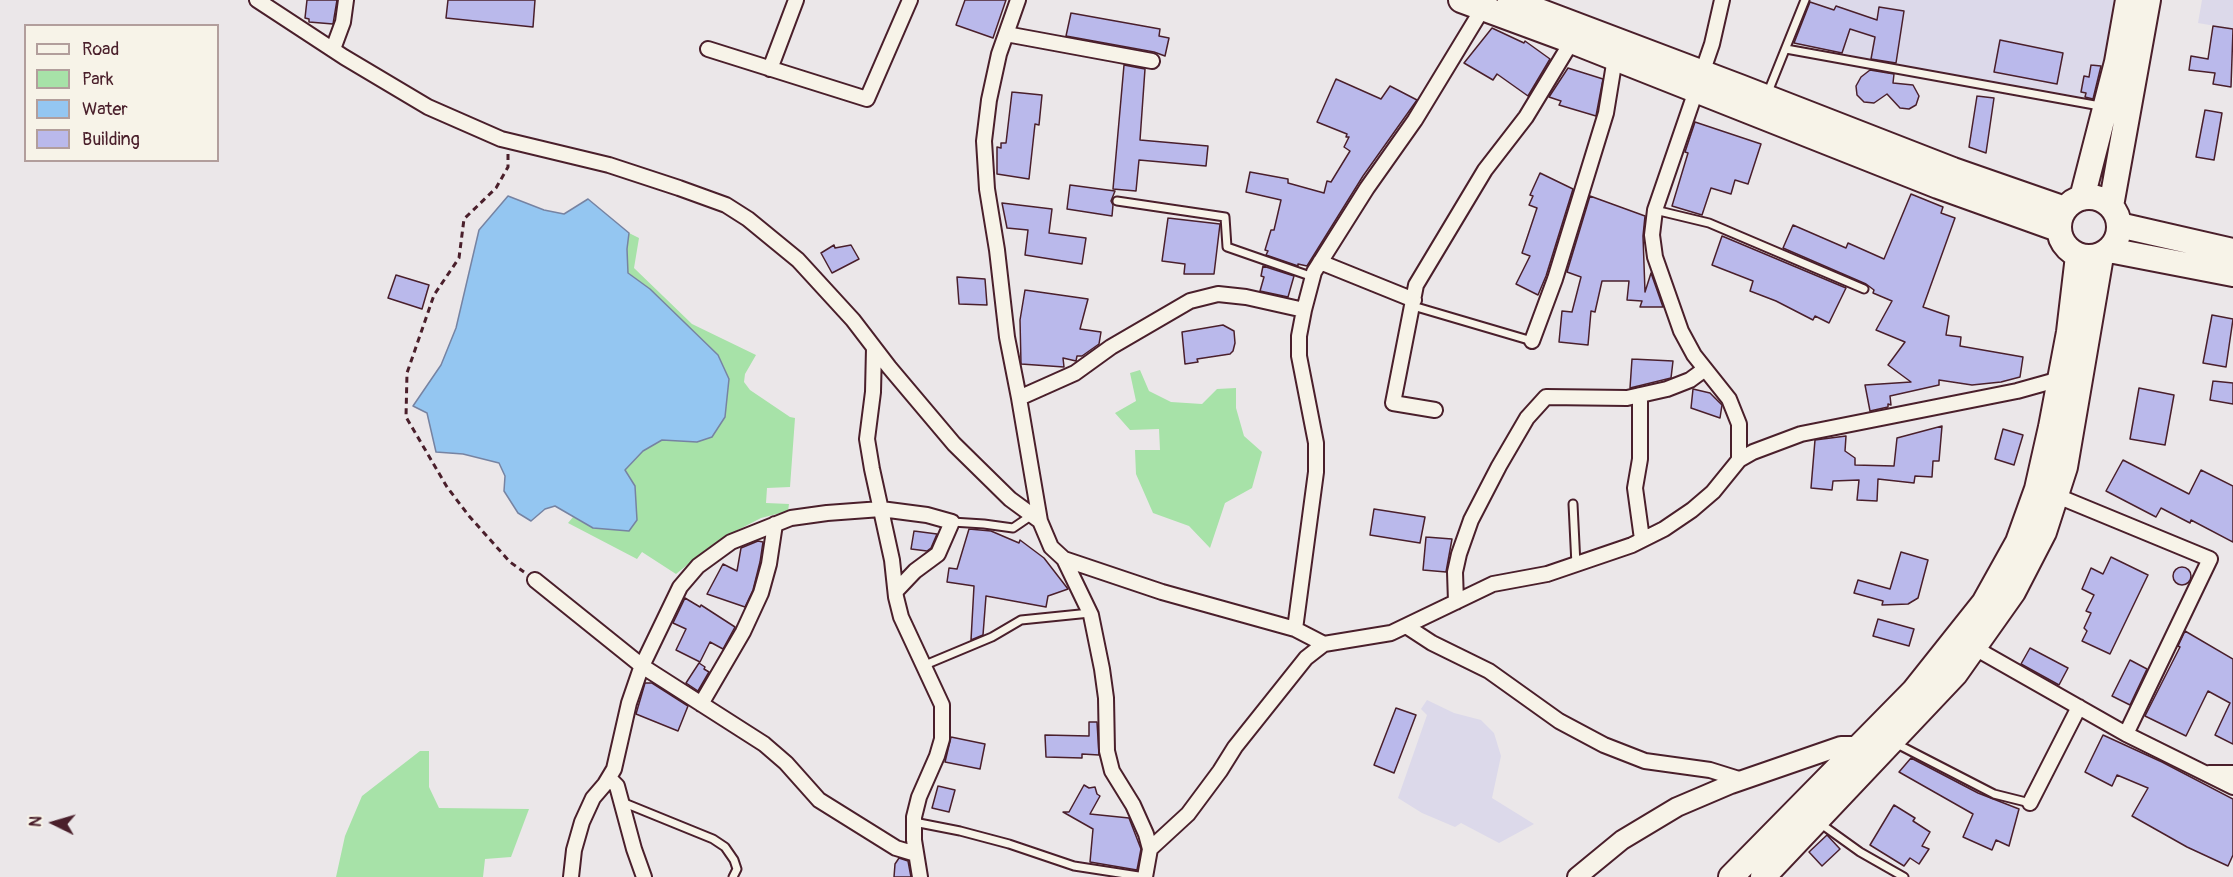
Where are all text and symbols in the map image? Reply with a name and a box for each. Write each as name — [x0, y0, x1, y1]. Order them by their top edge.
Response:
legend — [24, 24, 219, 162]
text: Road — [82, 38, 119, 61]
text: Park — [82, 68, 114, 91]
text: Water — [82, 98, 128, 121]
text: Building — [82, 128, 140, 151]
north arrow — [24, 793, 84, 853]
text: N — [26, 815, 47, 828]

